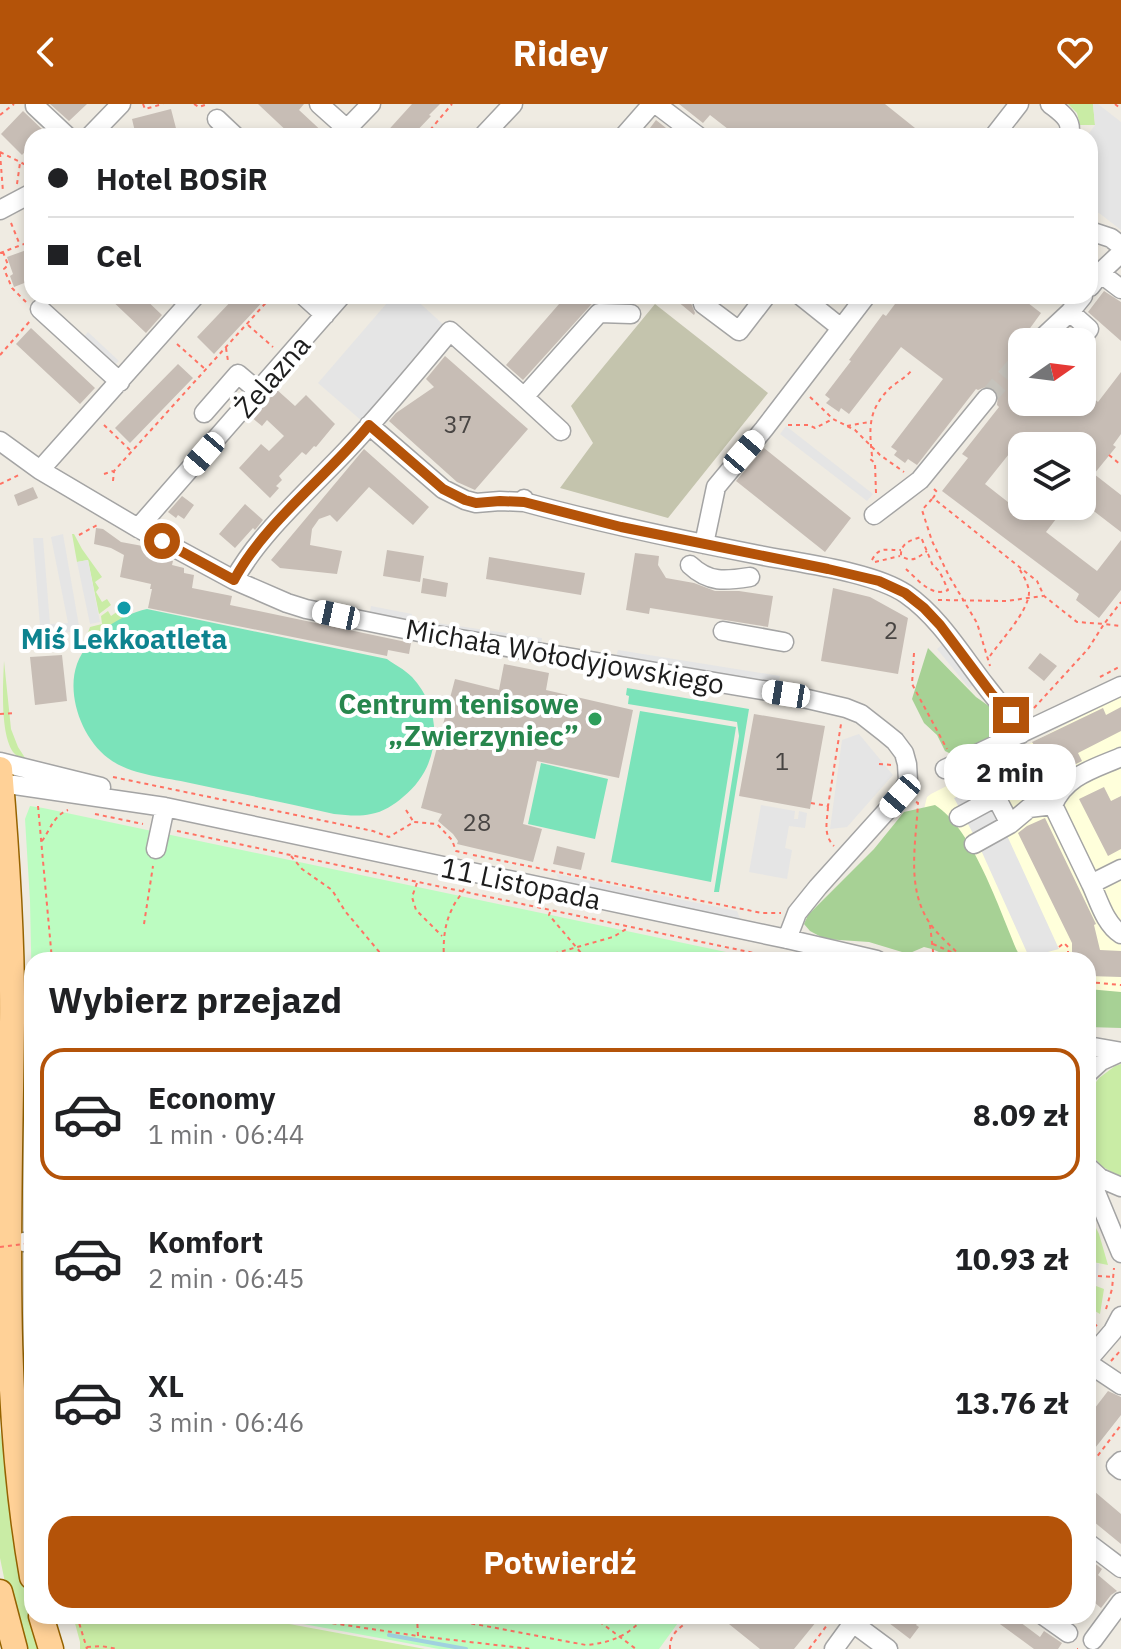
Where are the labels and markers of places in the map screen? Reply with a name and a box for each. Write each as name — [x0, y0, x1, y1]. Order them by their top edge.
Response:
marker: Miś Lekkoatleta — [115, 599, 133, 617]
place label: Miś Lekkoatleta — [21, 620, 227, 657]
place label: Centrum tenisowe „Zwierzyniec” — [338, 685, 579, 754]
marker: Centrum tenisowe „Zwierzyniec” — [586, 710, 604, 728]

